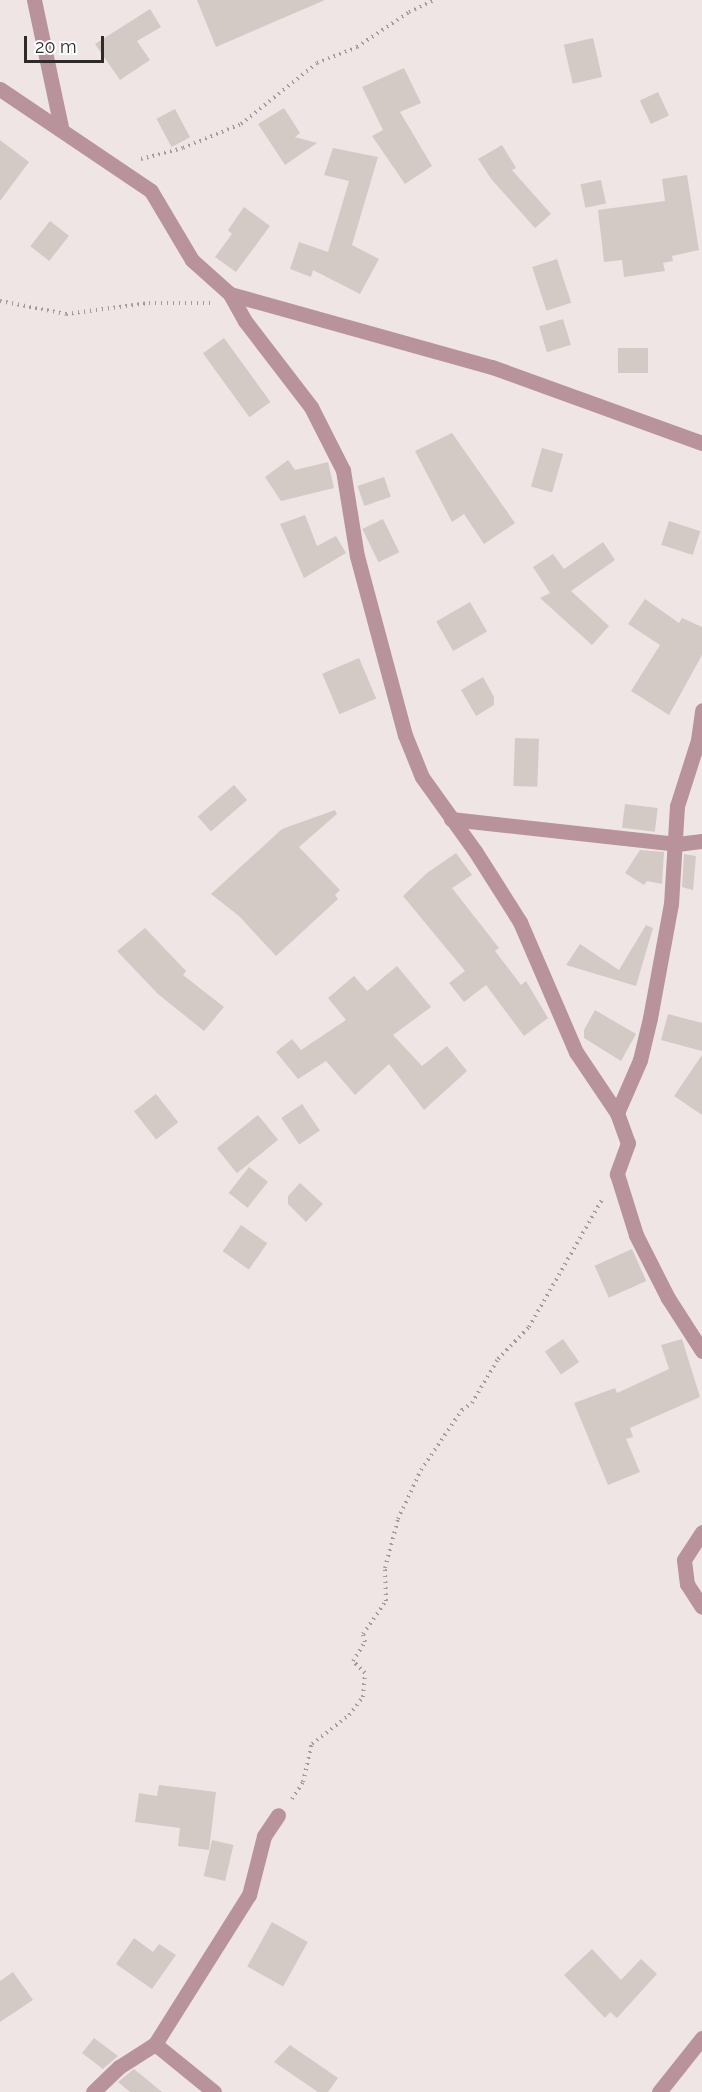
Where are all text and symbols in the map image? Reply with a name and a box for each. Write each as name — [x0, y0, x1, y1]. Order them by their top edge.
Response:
scale bar — [27, 24, 106, 62]
text: 20 m — [35, 36, 77, 57]

